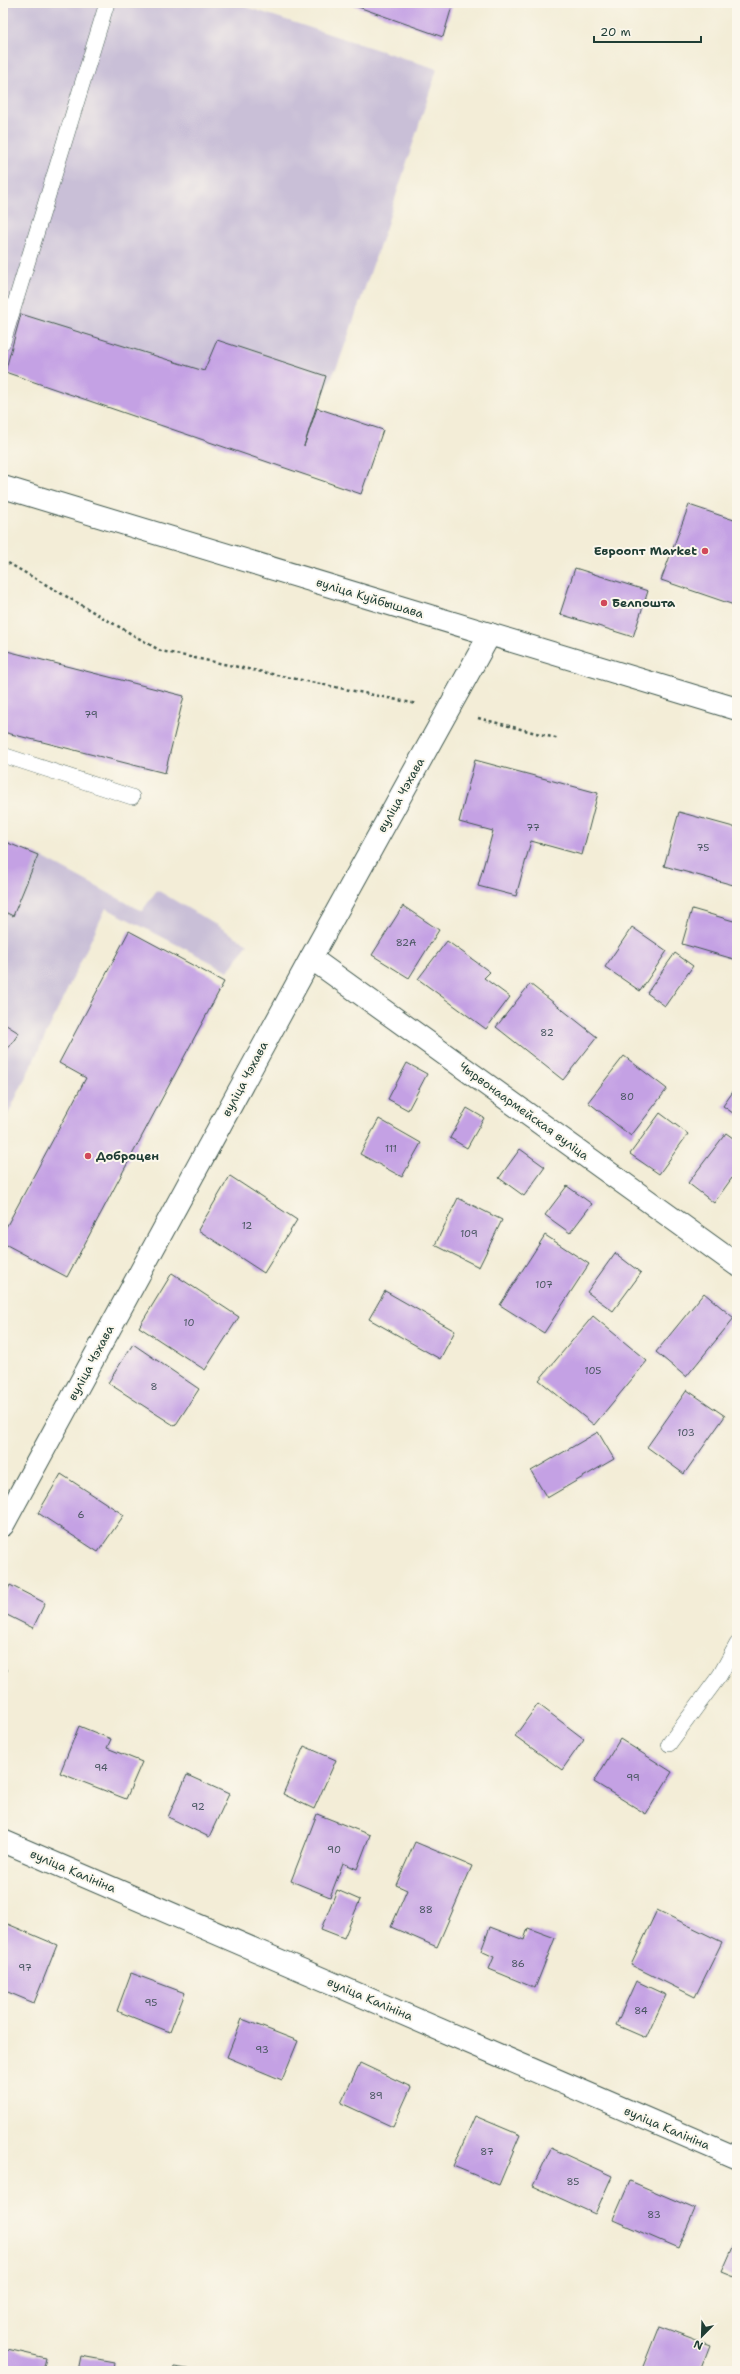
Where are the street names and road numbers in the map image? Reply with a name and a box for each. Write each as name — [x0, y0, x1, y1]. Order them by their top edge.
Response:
street label: вуліца Куйбышава — [314, 574, 426, 622]
street label: вуліца Чэхава — [374, 754, 428, 835]
street label: вуліца Чэхава — [218, 1038, 272, 1119]
street label: Чырвонаармейская вуліца — [456, 1058, 593, 1164]
street label: вуліца Чэхава — [64, 1322, 118, 1403]
street label: вуліца Калініна — [28, 1846, 119, 1896]
street label: вуліца Калініна — [325, 1974, 416, 2024]
street label: вуліца Калініна — [622, 2103, 713, 2153]

